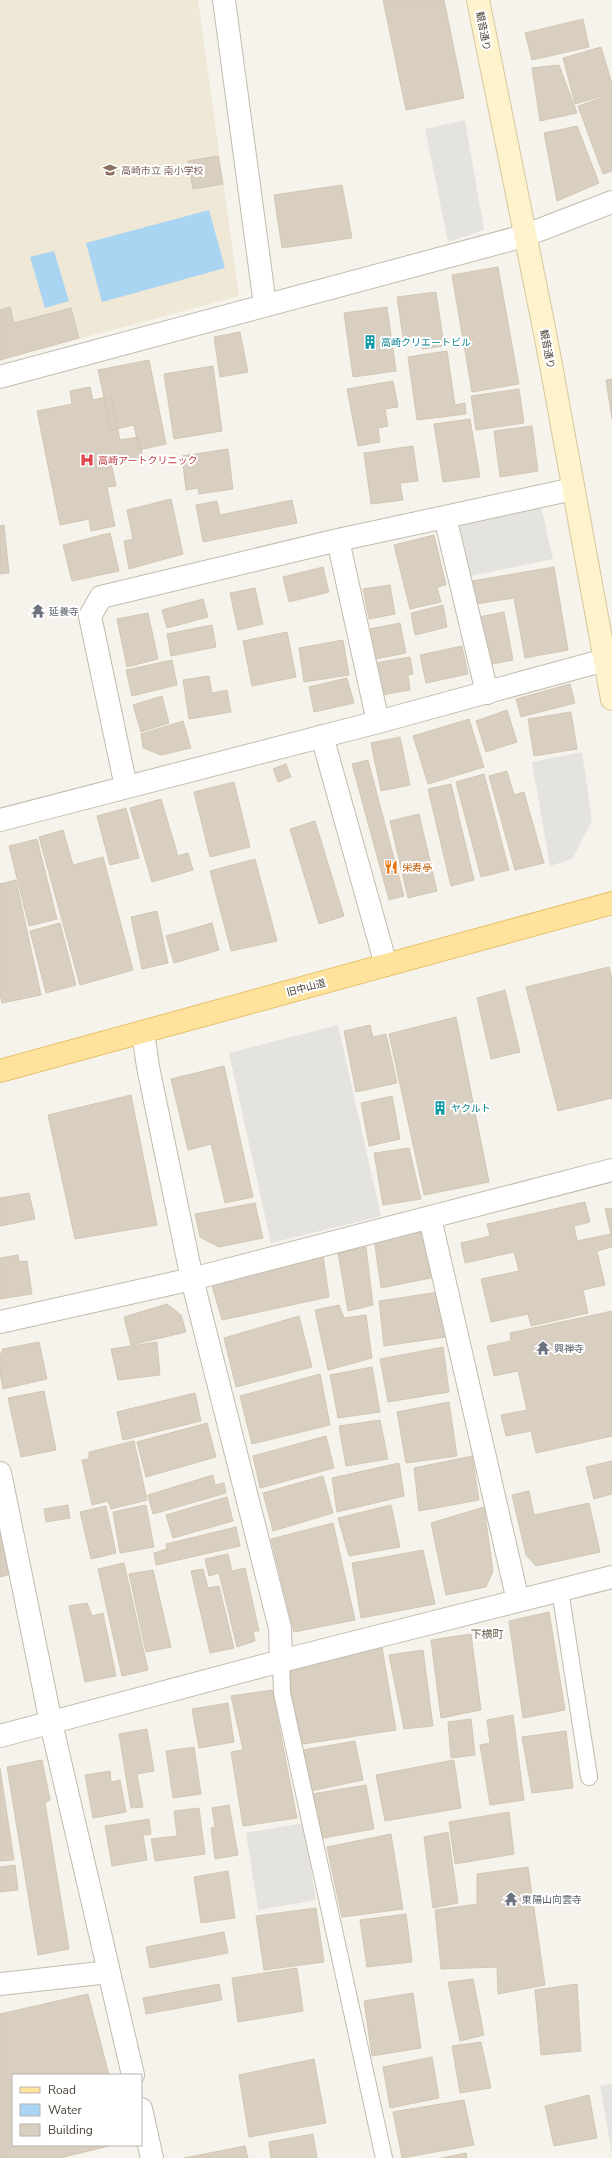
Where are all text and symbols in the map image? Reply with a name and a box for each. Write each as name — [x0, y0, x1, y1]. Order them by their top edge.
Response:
street label: 観音通り — [472, 10, 494, 52]
school or university icon: 高崎市立 南小学校 — [102, 162, 118, 178]
place label: 高崎市立 南小学校 — [121, 164, 204, 178]
street label: 観音通り — [536, 328, 558, 370]
building icon: 高崎クリエートビル — [362, 334, 378, 350]
place label: 高崎クリエートビル — [381, 336, 471, 350]
hospital icon: 高崎アートクリニック — [79, 452, 95, 468]
place label: 高崎アートクリニック — [98, 454, 197, 468]
temple icon: 延養寺 — [30, 603, 46, 619]
place label: 延養寺 — [49, 605, 79, 619]
restaurant icon: 栄寿亭 — [383, 859, 399, 875]
place label: 栄寿亭 — [402, 861, 432, 875]
street label: 旧中山道 — [285, 976, 327, 1000]
building icon: ヤクルト — [432, 1100, 448, 1116]
place label: ヤクルト — [451, 1102, 491, 1116]
temple icon: 興禅寺 — [535, 1340, 551, 1356]
place label: 興禅寺 — [554, 1342, 584, 1356]
district label: 下横町 — [471, 1627, 504, 1642]
temple icon: 東陽山向雲寺 — [503, 1891, 519, 1907]
place label: 東陽山向雲寺 — [522, 1893, 582, 1907]
legend — [12, 2074, 142, 2146]
text: Road — [48, 2082, 76, 2098]
text: Water — [48, 2102, 82, 2118]
text: Building — [48, 2122, 93, 2138]

